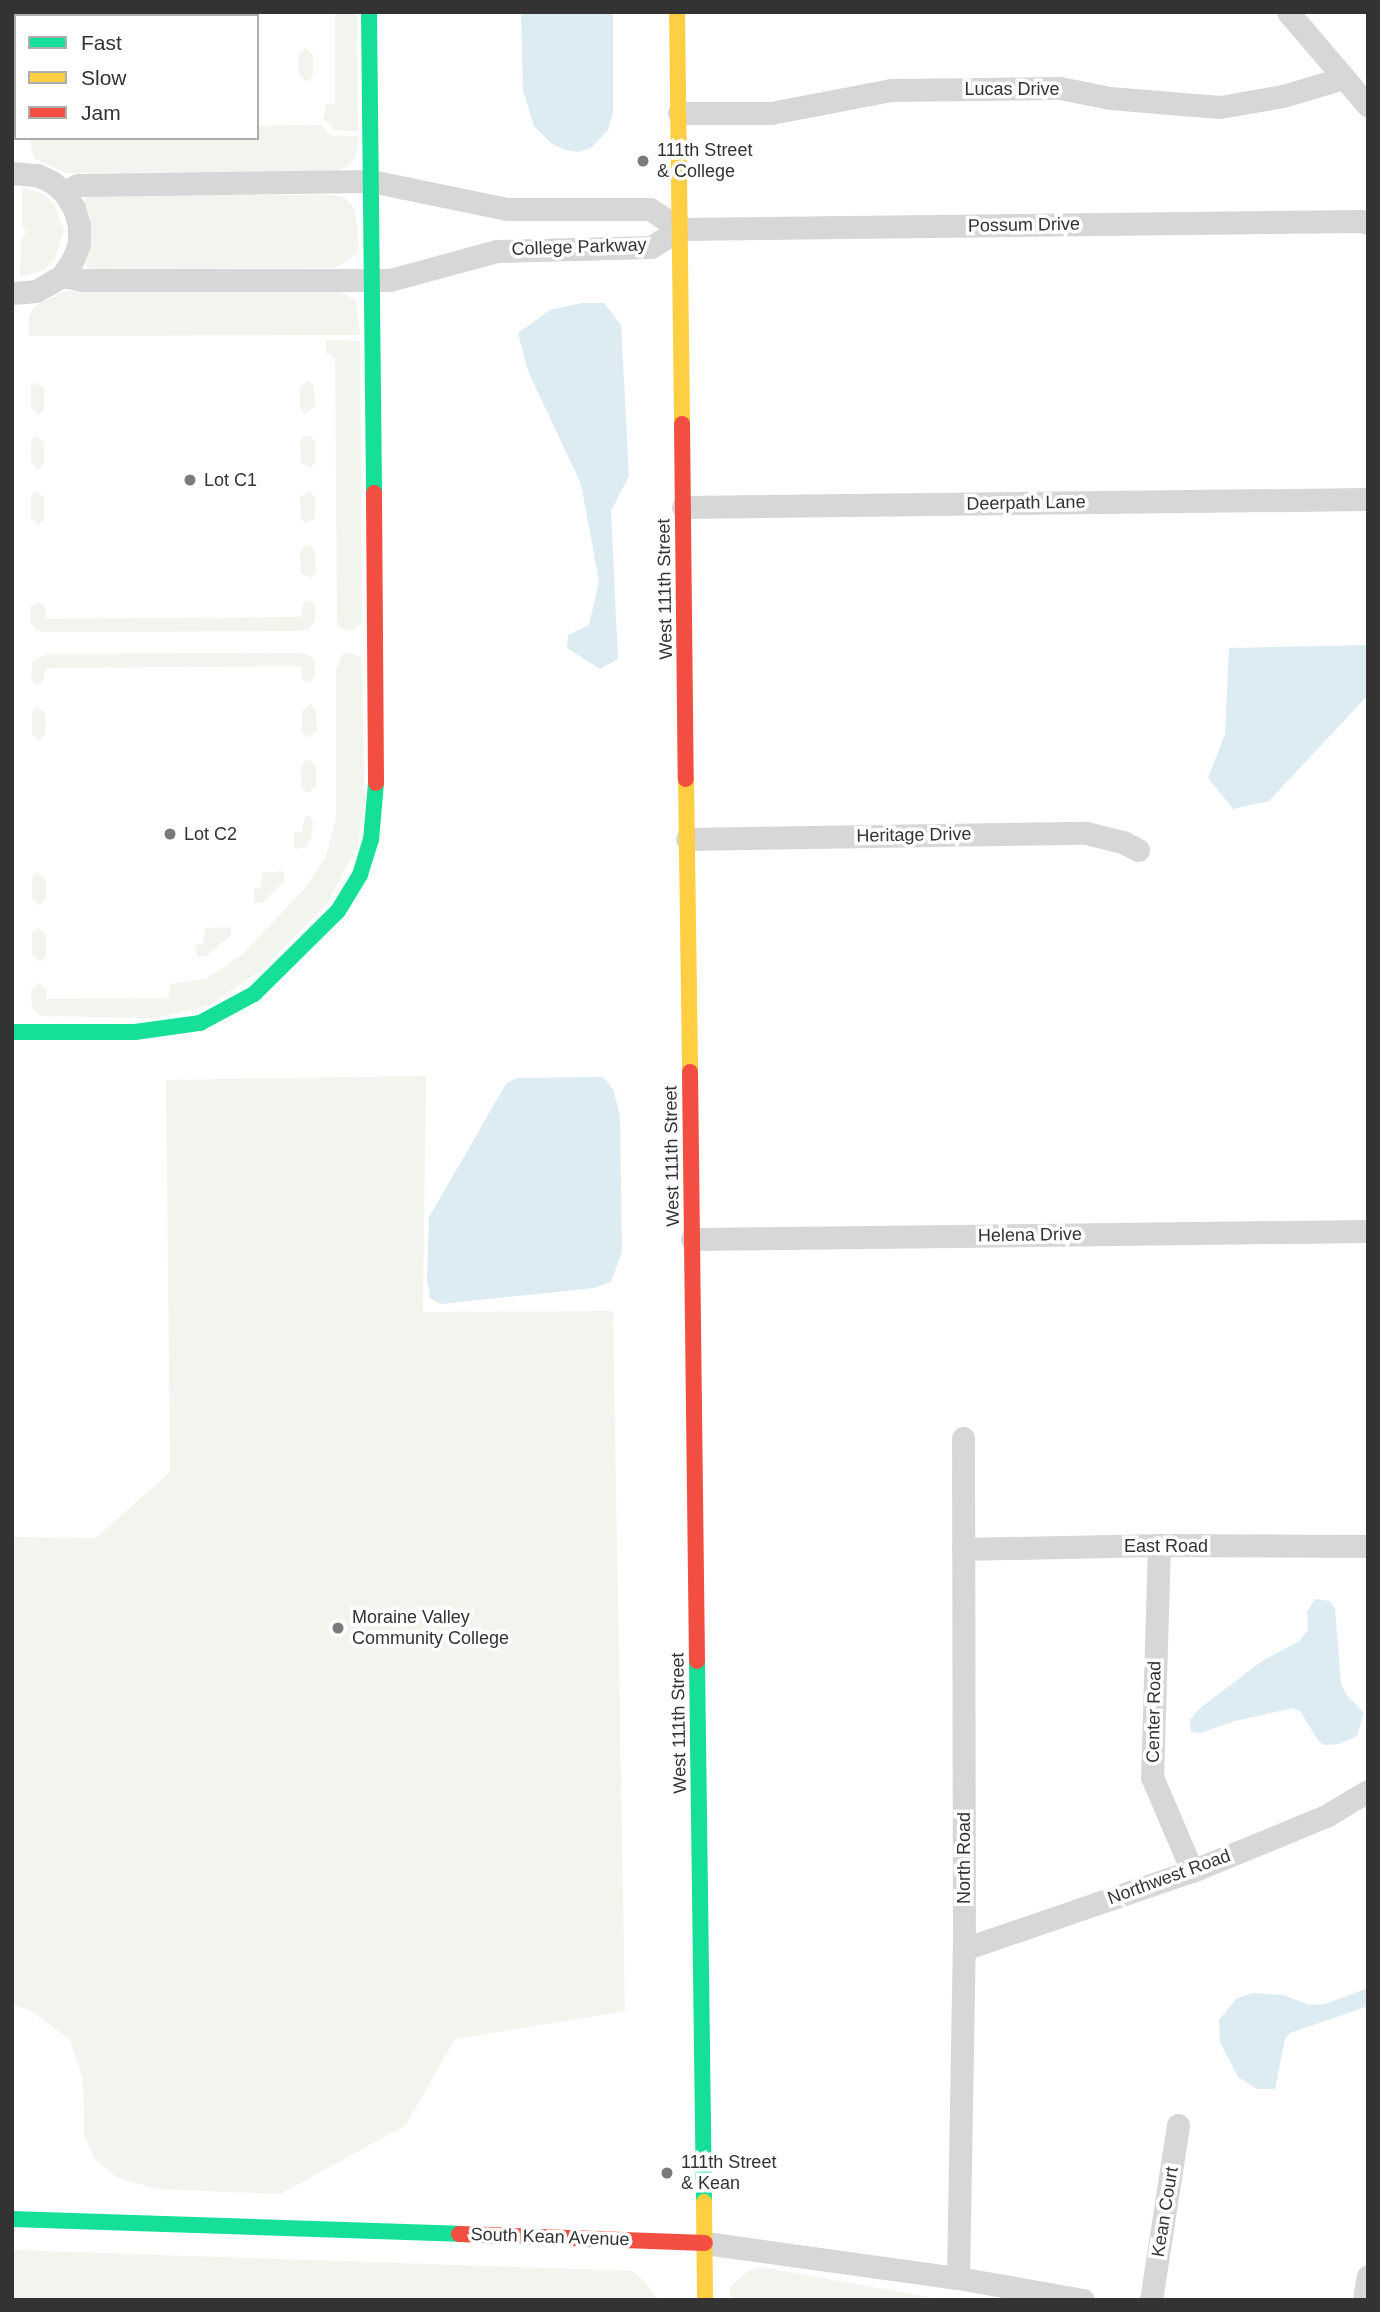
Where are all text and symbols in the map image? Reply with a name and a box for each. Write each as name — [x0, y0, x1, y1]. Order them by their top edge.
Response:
legend — [14, 14, 259, 140]
text: Fast — [81, 31, 122, 54]
text: Slow — [81, 66, 127, 89]
street label: Lucas Drive — [964, 78, 1060, 100]
text: Jam — [81, 101, 121, 124]
place label: 111th Street & College — [657, 140, 752, 182]
marker: 111th Street & College — [635, 153, 651, 169]
street label: Possum Drive — [968, 213, 1080, 237]
street label: College Parkway — [511, 234, 647, 260]
place label: Lot C1 — [204, 469, 257, 491]
marker: Lot C1 — [182, 472, 198, 488]
street label: Deerpath Lane — [966, 491, 1086, 515]
street label: West 111th Street — [653, 518, 677, 660]
place label: Lot C2 — [184, 823, 237, 845]
street label: Heritage Drive — [856, 823, 972, 847]
marker: Lot C2 — [162, 826, 178, 842]
street label: West 111th Street — [660, 1085, 684, 1227]
street label: Helena Drive — [978, 1223, 1082, 1247]
street label: East Road — [1124, 1535, 1208, 1557]
place label: Moraine Valley Community College — [352, 1607, 509, 1650]
marker: Moraine Valley Community College — [330, 1620, 346, 1636]
street label: West 111th Street — [667, 1652, 691, 1794]
street label: Center Road — [1142, 1661, 1166, 1763]
street label: North Road — [953, 1812, 975, 1904]
street label: Northwest Road — [1105, 1845, 1233, 1909]
place label: 111th Street & Kean — [681, 2152, 776, 2194]
marker: 111th Street & Kean — [659, 2165, 675, 2181]
street label: Kean Court — [1147, 2165, 1183, 2259]
street label: South Kean Avenue — [470, 2223, 630, 2251]

